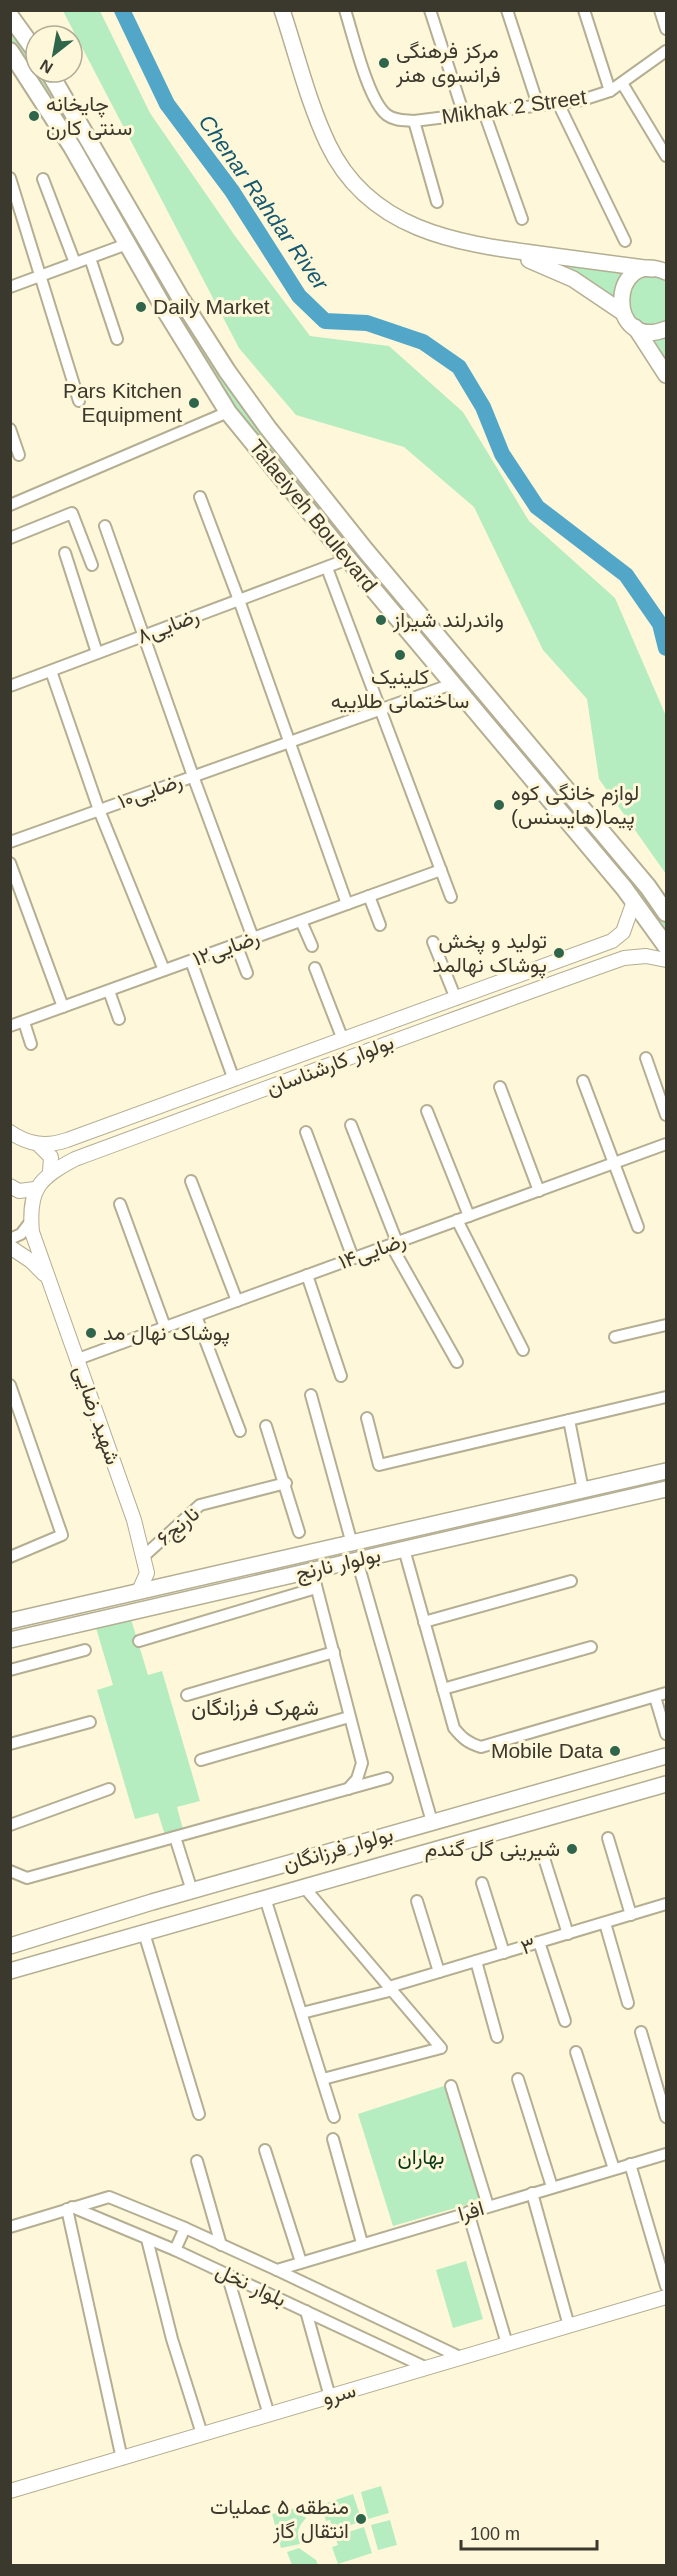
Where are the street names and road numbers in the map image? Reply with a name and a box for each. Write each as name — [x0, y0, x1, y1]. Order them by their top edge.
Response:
street label: Mikhak 2 Street — [440, 85, 588, 128]
street label: Talaeiyeh Boulevard — [245, 435, 382, 596]
street label: رضایی۸ — [134, 603, 203, 650]
street label: رضایی۱۰ — [115, 768, 186, 815]
street label: رضایی۱۲ — [190, 925, 263, 972]
street label: بولوار کارشناسان — [263, 1030, 397, 1101]
street label: رضایی۱۴ — [335, 1228, 409, 1275]
street label: شهید رضایی — [68, 1362, 125, 1468]
street label: نارنج۶ — [152, 1501, 205, 1552]
street label: بولوار نارنج — [293, 1543, 383, 1587]
street label: بولوار فرزانگان — [280, 1822, 396, 1877]
street label: ۳ — [518, 1933, 538, 1959]
street label: افرا — [455, 2196, 487, 2227]
street label: بلوار نخل — [212, 2258, 290, 2313]
street label: سرو — [319, 2378, 359, 2411]

